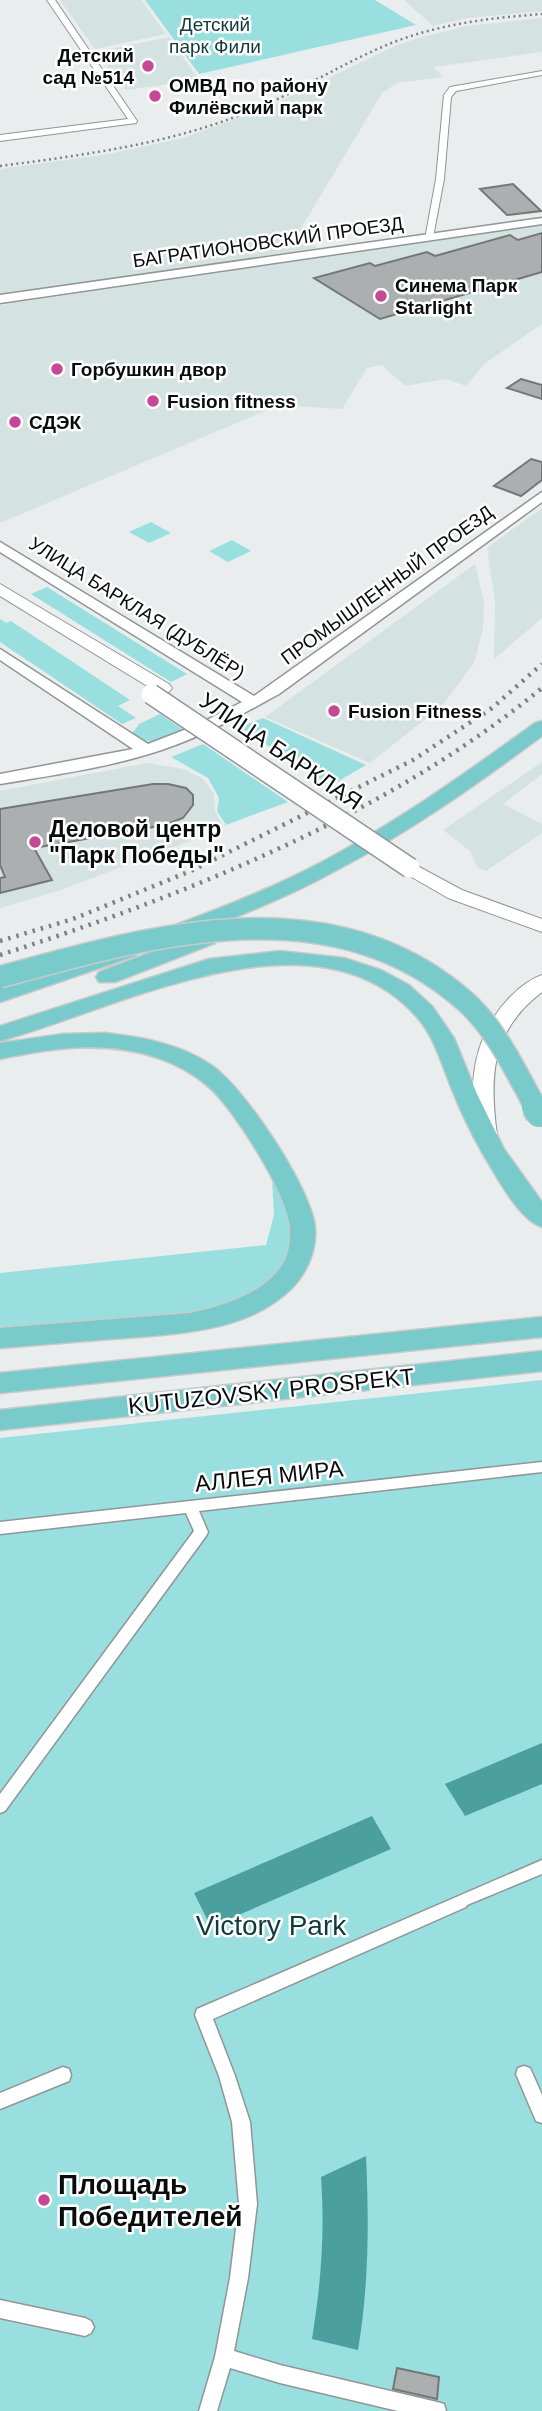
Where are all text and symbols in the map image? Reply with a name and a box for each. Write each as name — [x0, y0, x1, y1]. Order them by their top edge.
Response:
park label: Детский парк Фили — [169, 14, 261, 57]
place label: Детский сад №514 — [42, 45, 134, 88]
marker: Детский сад №514 — [140, 58, 156, 74]
place label: ОМВД по району Филёвский парк — [169, 75, 328, 118]
marker: ОМВД по району Филёвский парк — [147, 88, 163, 104]
street label: БАГРАТИОНОВСКИЙ ПРОЕЗД — [131, 213, 405, 271]
place label: Синема Парк Starlight — [395, 275, 518, 318]
marker: Синема Парк Starlight — [373, 288, 389, 304]
place label: Горбушкин двор — [71, 359, 227, 380]
marker: Горбушкин двор — [49, 361, 65, 377]
place label: Fusion fitness — [167, 391, 296, 412]
marker: Fusion fitness — [145, 393, 161, 409]
place label: СДЭК — [29, 412, 82, 433]
marker: СДЭК — [7, 414, 23, 430]
street label: ПРОМЫШЛЕННЫЙ ПРОЕЗД — [277, 501, 497, 669]
street label: УЛИЦА БАРКЛАЯ (ДУБЛЁР) — [25, 533, 249, 683]
street label: УЛИЦА БАРКЛАЯ — [195, 687, 367, 815]
place label: Fusion Fitness — [348, 701, 482, 722]
marker: Fusion Fitness — [326, 703, 342, 719]
place label: Деловой центр "Парк Победы" — [49, 816, 224, 868]
marker: Деловой центр "Парк Победы" — [27, 834, 43, 850]
street label: KUTUZOVSKY PROSPEKT — [127, 1363, 415, 1419]
street label: АЛЛЕЯ МИРА — [193, 1455, 345, 1497]
park label: Victory Park — [196, 1910, 347, 1941]
place label: Площадь Победителей — [58, 2169, 243, 2232]
marker: Площадь Победителей — [36, 2192, 52, 2208]

